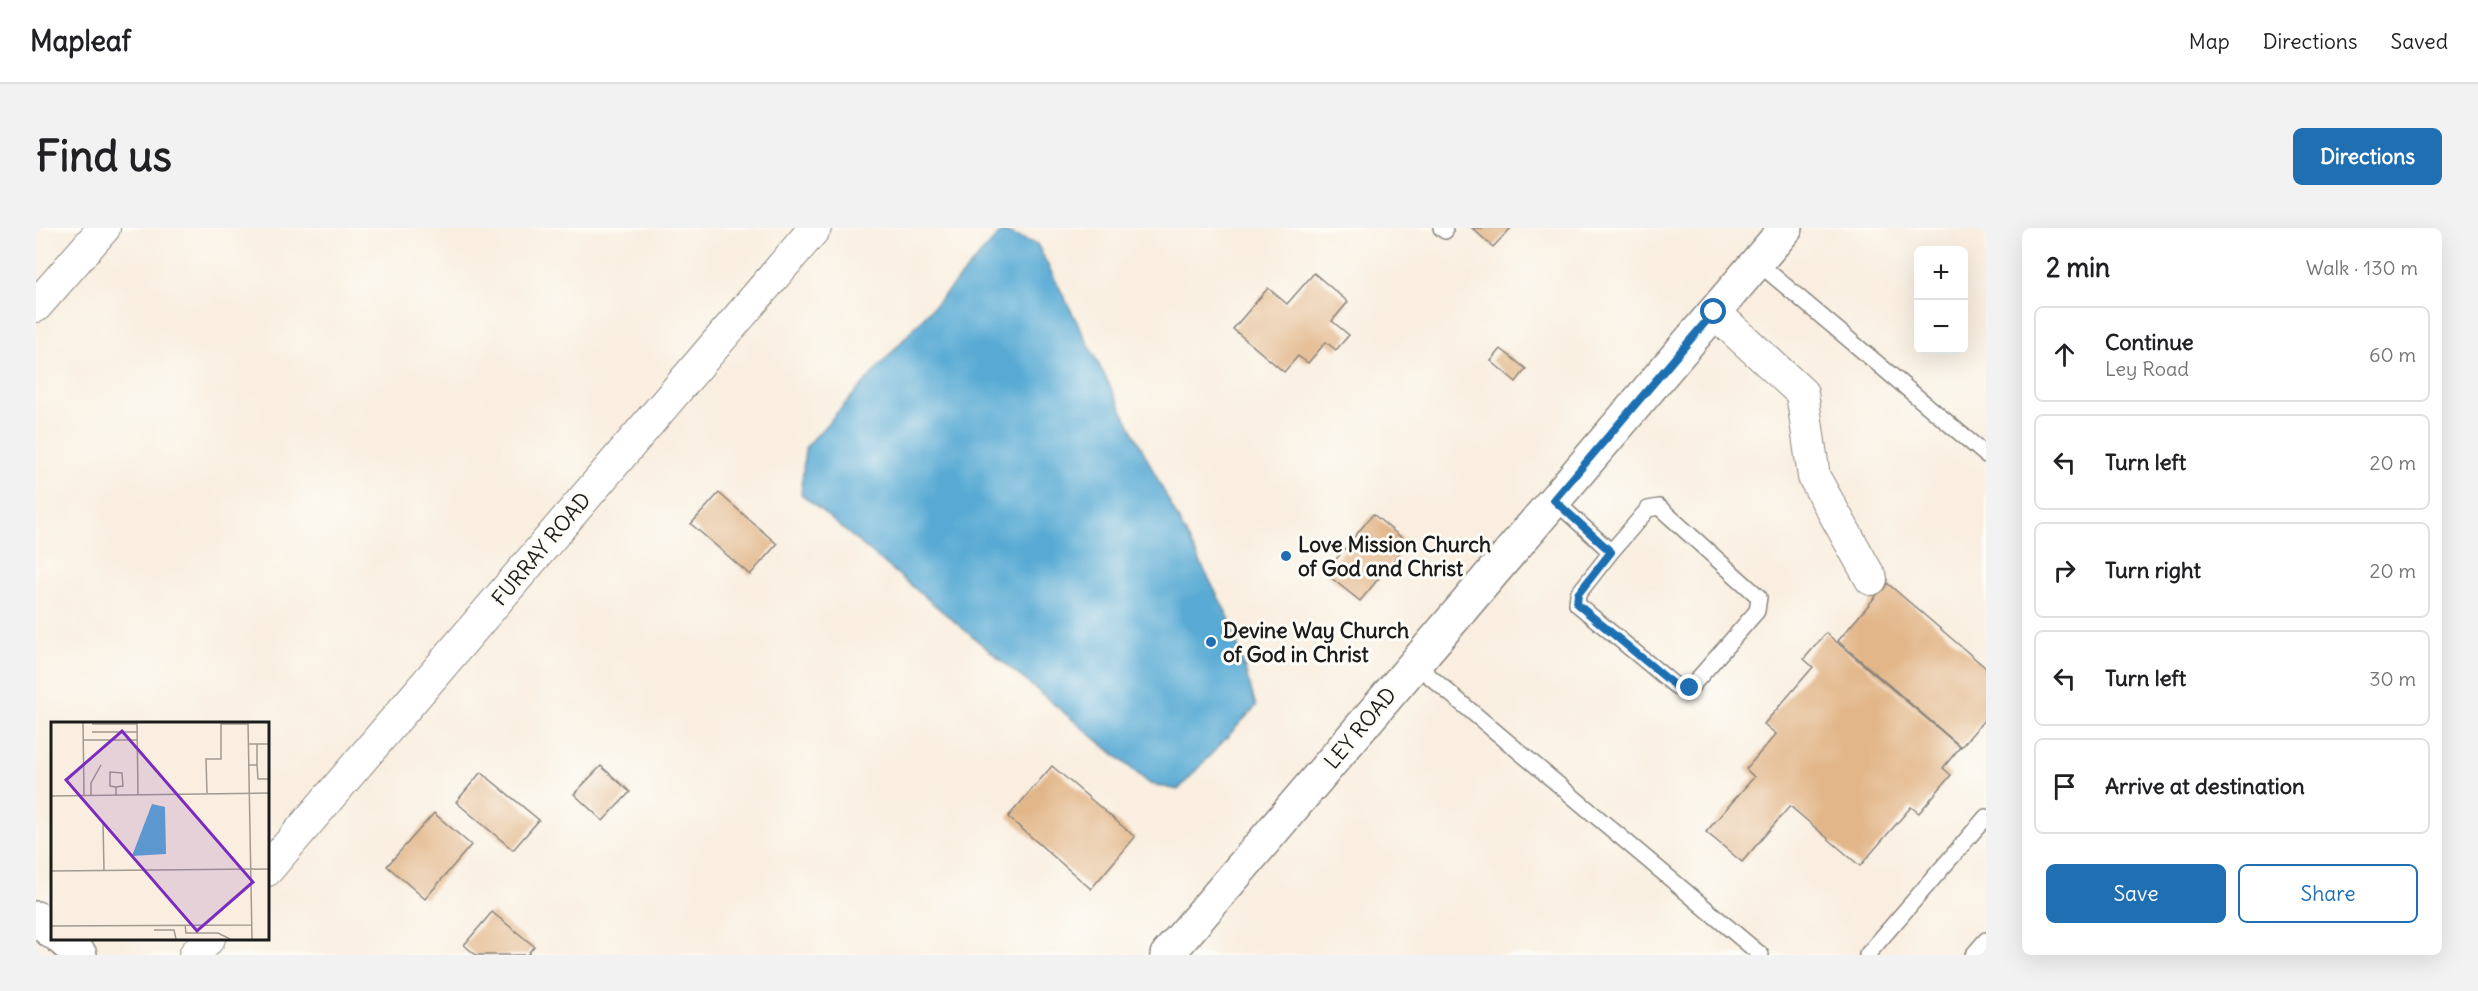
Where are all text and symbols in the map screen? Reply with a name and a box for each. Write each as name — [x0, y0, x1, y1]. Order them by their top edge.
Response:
text: Mapleaf — [30, 23, 131, 59]
text: Map — [2189, 28, 2230, 55]
text: Directions — [2263, 28, 2357, 55]
text: Saved — [2390, 28, 2448, 55]
button: Directions — [2293, 128, 2442, 185]
text: Find us — [36, 130, 172, 182]
map controls — [1914, 246, 1968, 354]
button: + — [1914, 246, 1968, 300]
text: 2 min — [2046, 251, 2110, 284]
text: Walk · 130 m — [2306, 255, 2418, 280]
route start — [1700, 298, 1726, 324]
button: − — [1914, 300, 1968, 354]
text: Continue — [2105, 328, 2194, 356]
icon: ahead — [2048, 338, 2081, 371]
text: 60 m — [2369, 342, 2416, 367]
text: Ley Road — [2105, 356, 2189, 381]
icon: left — [2048, 446, 2081, 479]
text: Turn left — [2105, 448, 2186, 476]
text: 20 m — [2370, 450, 2416, 475]
street label: FURRAY ROAD — [486, 487, 596, 611]
place label: Love Mission Church of God and Christ — [1298, 531, 1491, 582]
marker: Love Mission Church of God and Christ — [1279, 549, 1293, 563]
icon: right — [2048, 554, 2081, 587]
text: Turn right — [2105, 556, 2201, 584]
text: 20 m — [2370, 558, 2416, 583]
place label: Devine Way Church of God in Christ — [1223, 617, 1409, 668]
marker: Devine Way Church of God in Christ — [1204, 635, 1218, 649]
icon: left — [2048, 662, 2081, 695]
text: Turn left — [2105, 664, 2186, 692]
text: 30 m — [2369, 666, 2416, 691]
route end — [1676, 674, 1702, 700]
street label: LEY ROAD — [1318, 682, 1402, 774]
inset map — [51, 722, 268, 940]
icon: arrive — [2048, 770, 2081, 803]
text: Arrive at destination — [2105, 772, 2305, 800]
button: Save — [2046, 864, 2226, 923]
button: Share — [2238, 864, 2418, 923]

